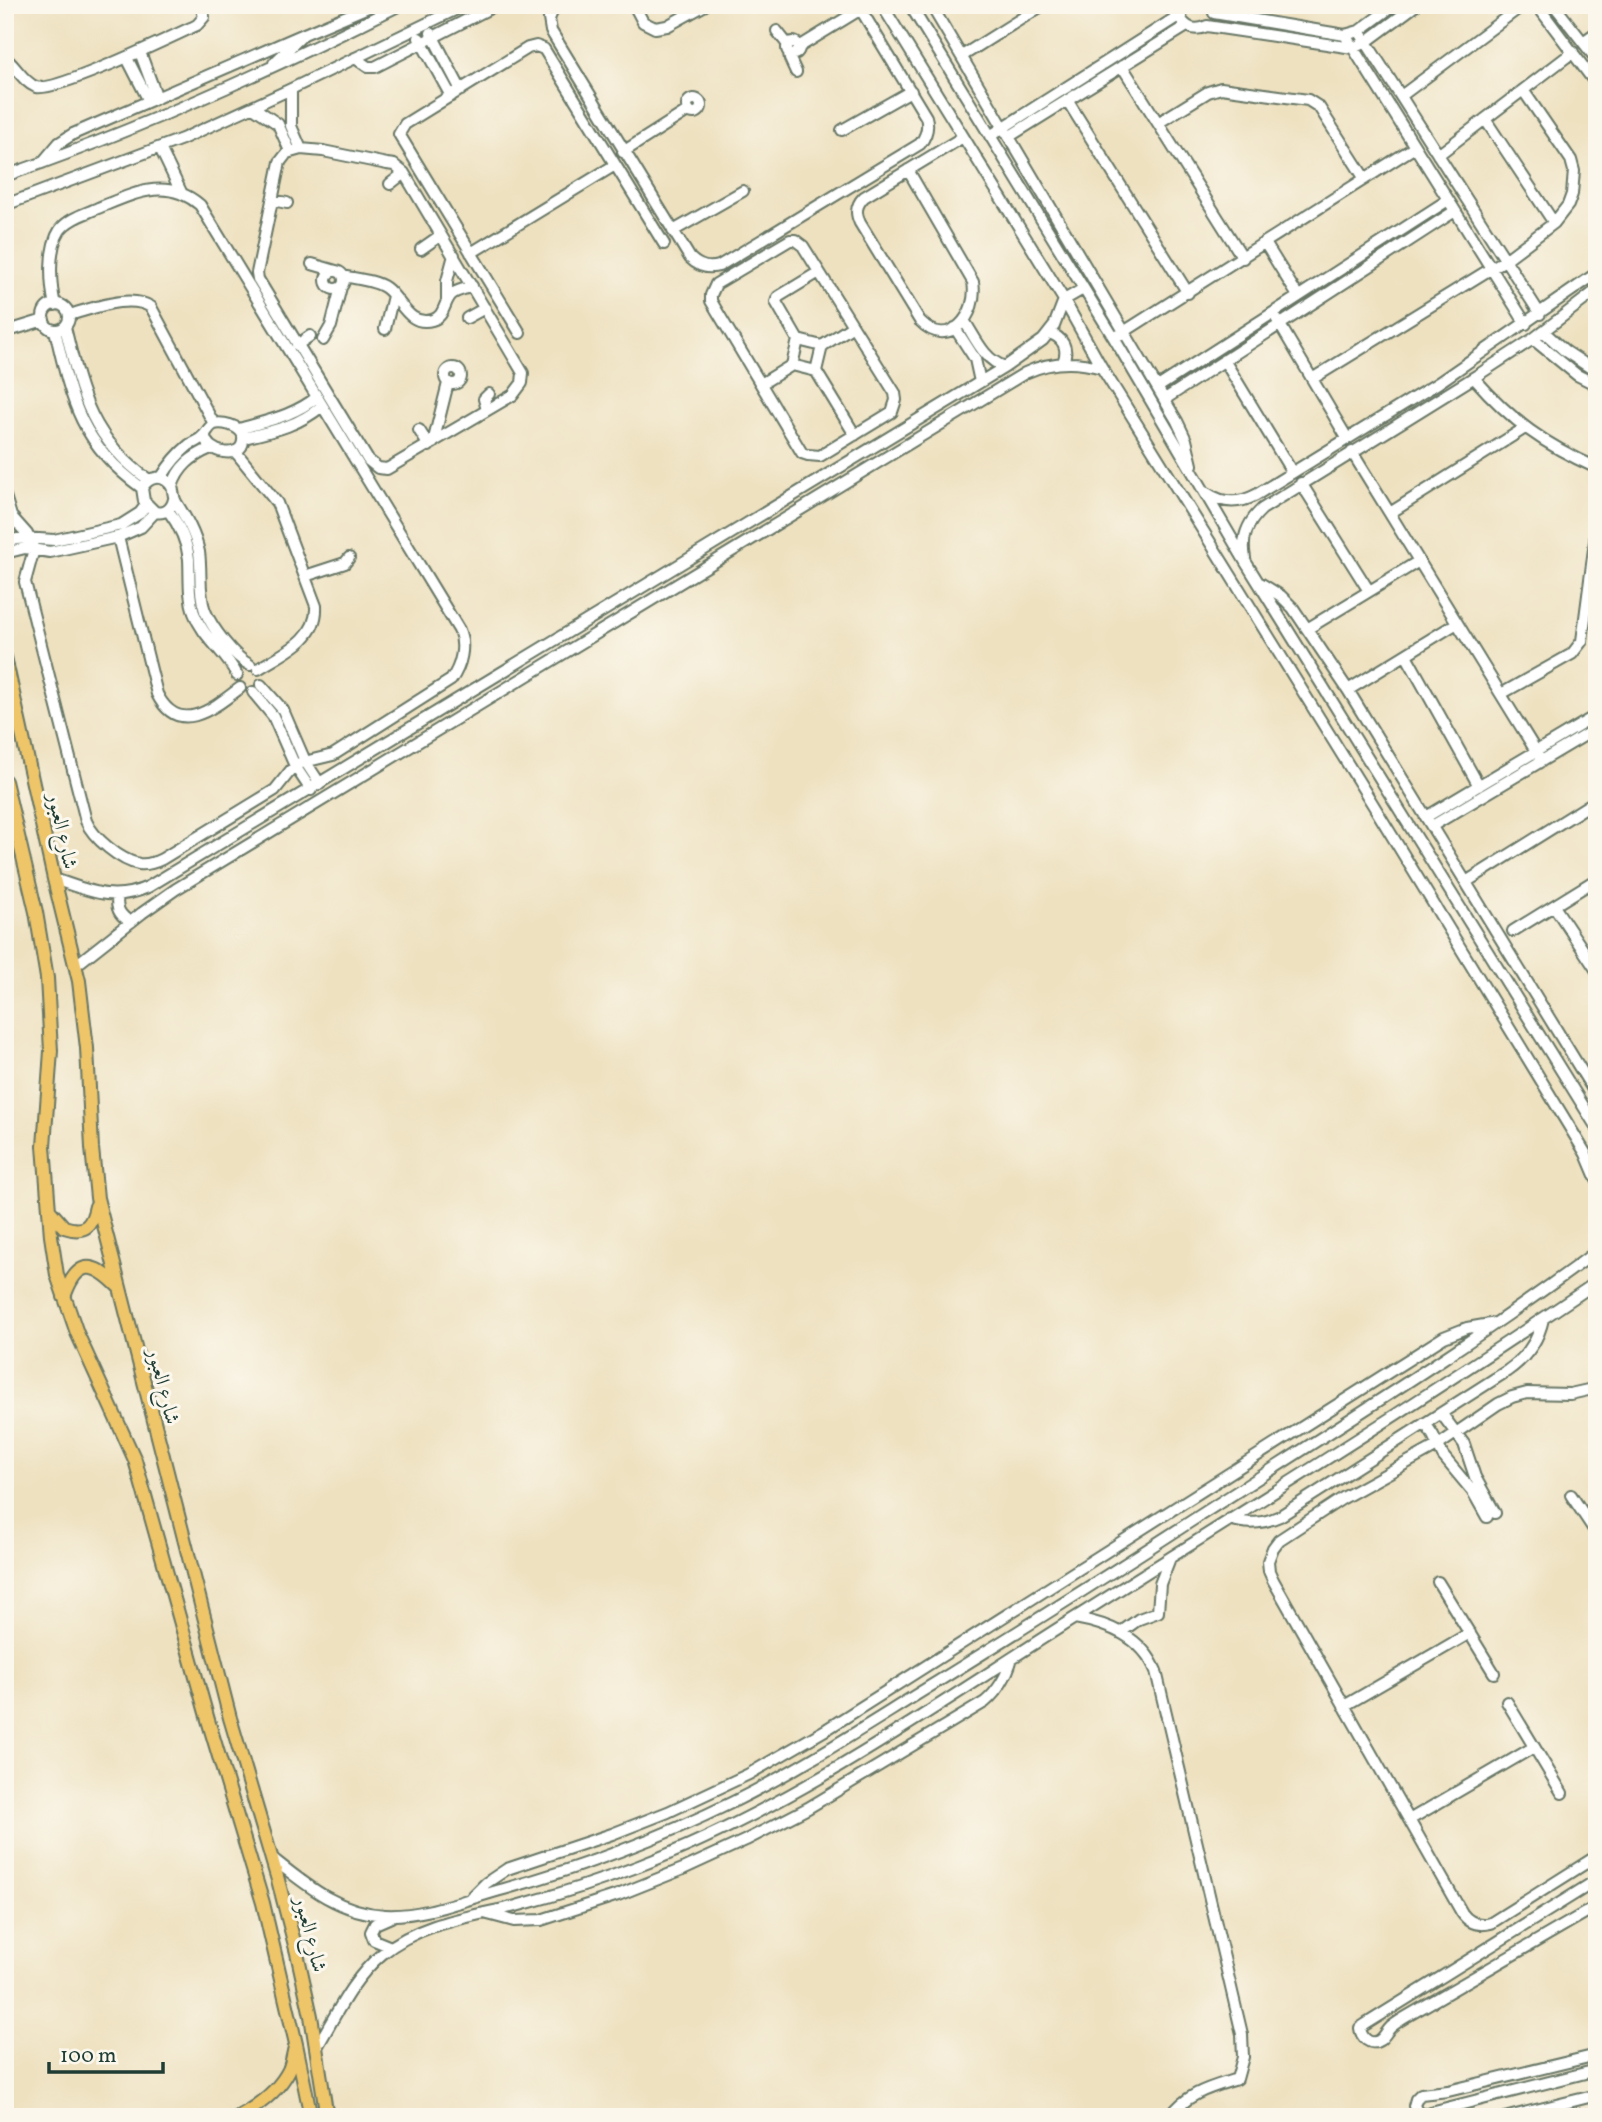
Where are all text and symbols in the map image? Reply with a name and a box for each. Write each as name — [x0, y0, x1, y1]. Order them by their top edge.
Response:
street label: شارع العبور — [37, 789, 84, 873]
street label: شارع العبور — [137, 1343, 186, 1428]
street label: شارع العبور — [284, 1891, 333, 1976]
scale bar — [49, 2031, 163, 2075]
text: 100 m — [60, 2042, 117, 2071]

